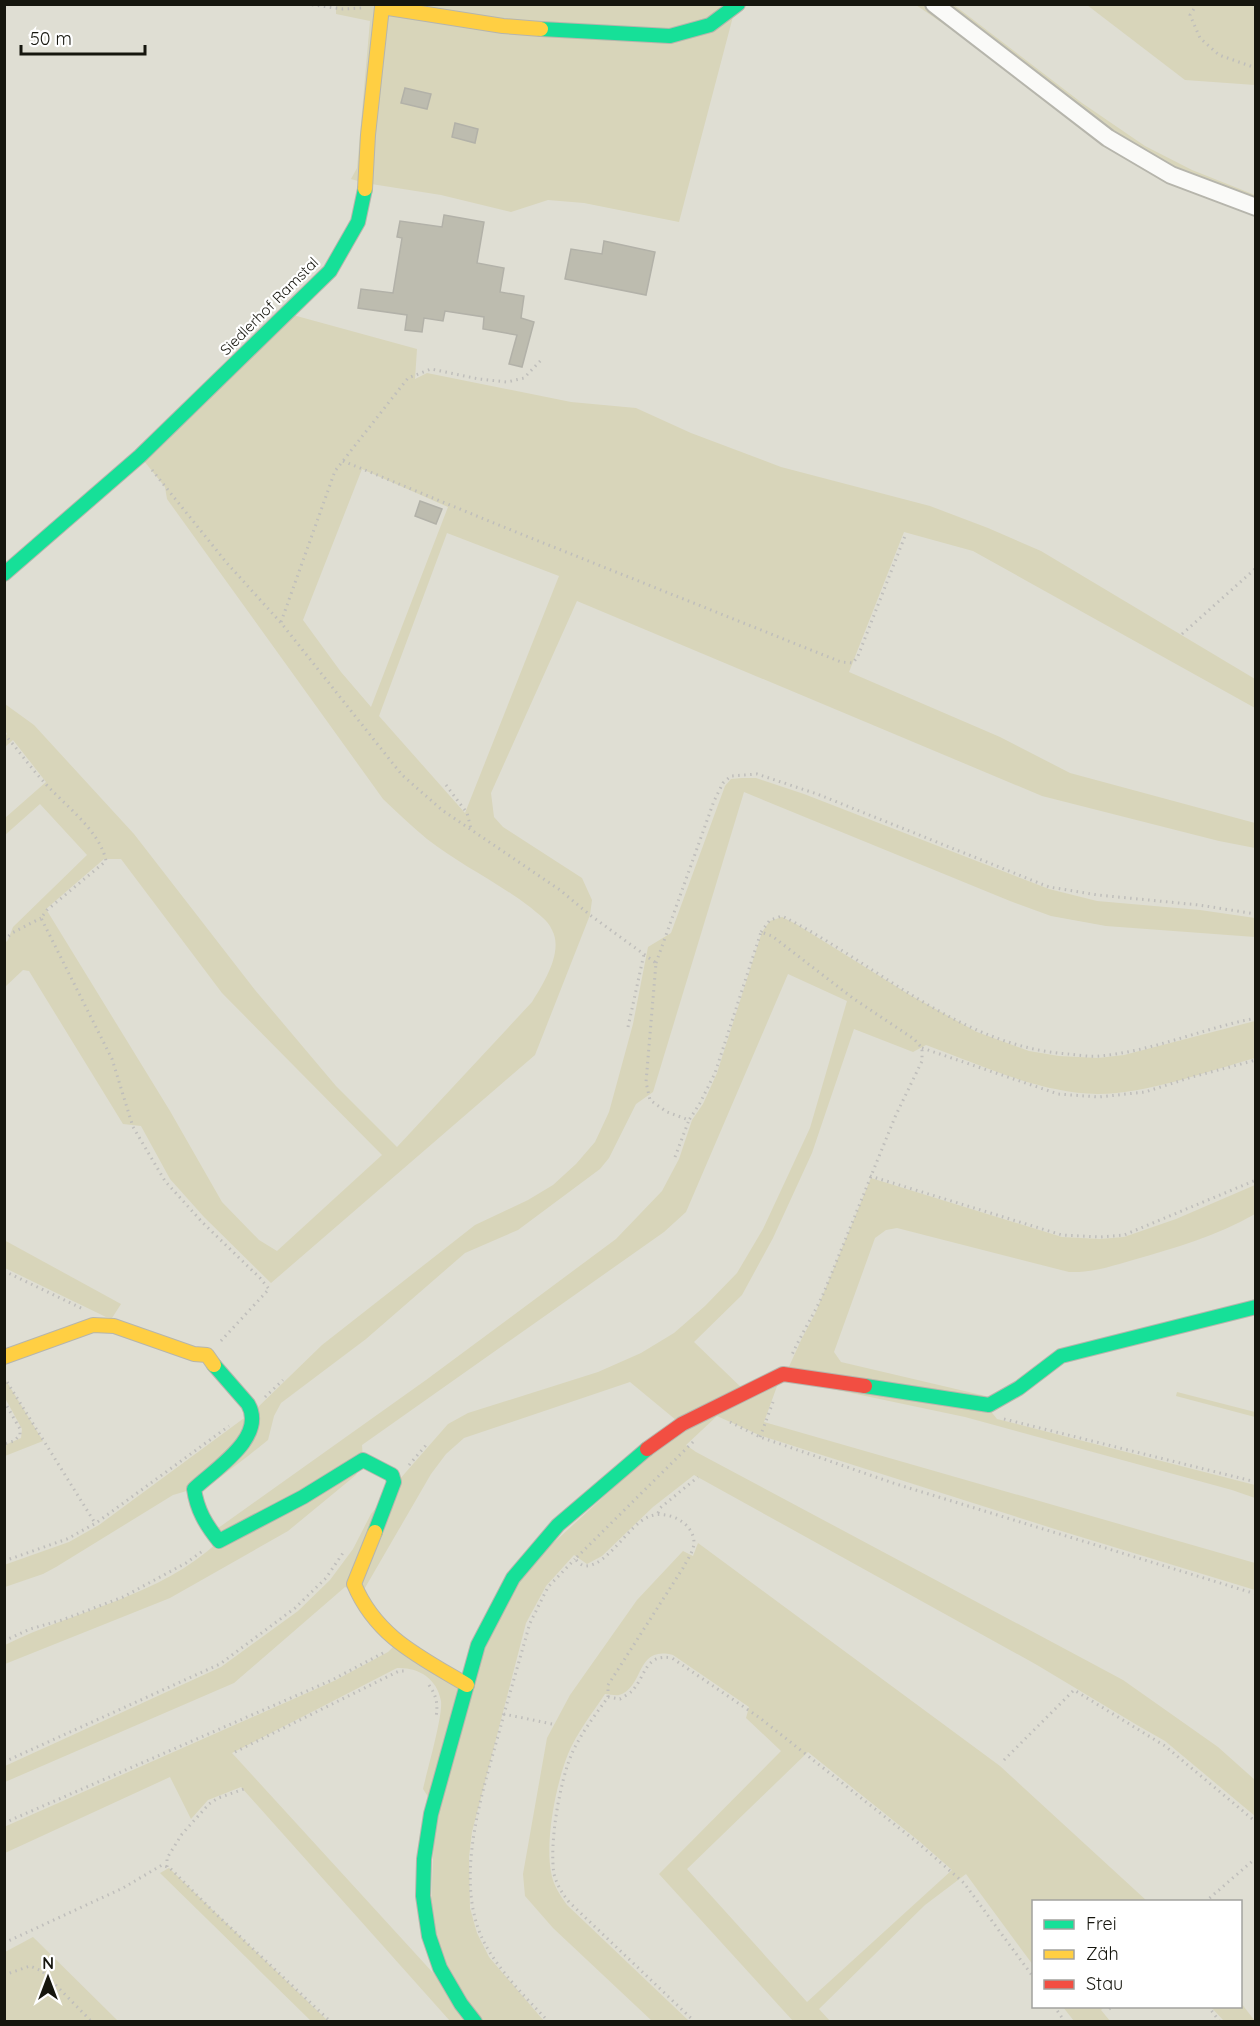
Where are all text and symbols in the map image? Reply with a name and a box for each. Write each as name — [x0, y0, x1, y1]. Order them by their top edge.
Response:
scale bar — [21, 18, 146, 56]
text: 50 m — [30, 27, 72, 50]
street label: Siedlerhof Ramstal — [216, 253, 322, 359]
legend — [1032, 1900, 1242, 2008]
text: Frei — [1086, 1912, 1117, 1935]
text: Zäh — [1086, 1942, 1119, 1965]
north arrow — [18, 1948, 78, 2008]
text: N — [42, 1953, 54, 1973]
text: Stau — [1086, 1972, 1123, 1995]

